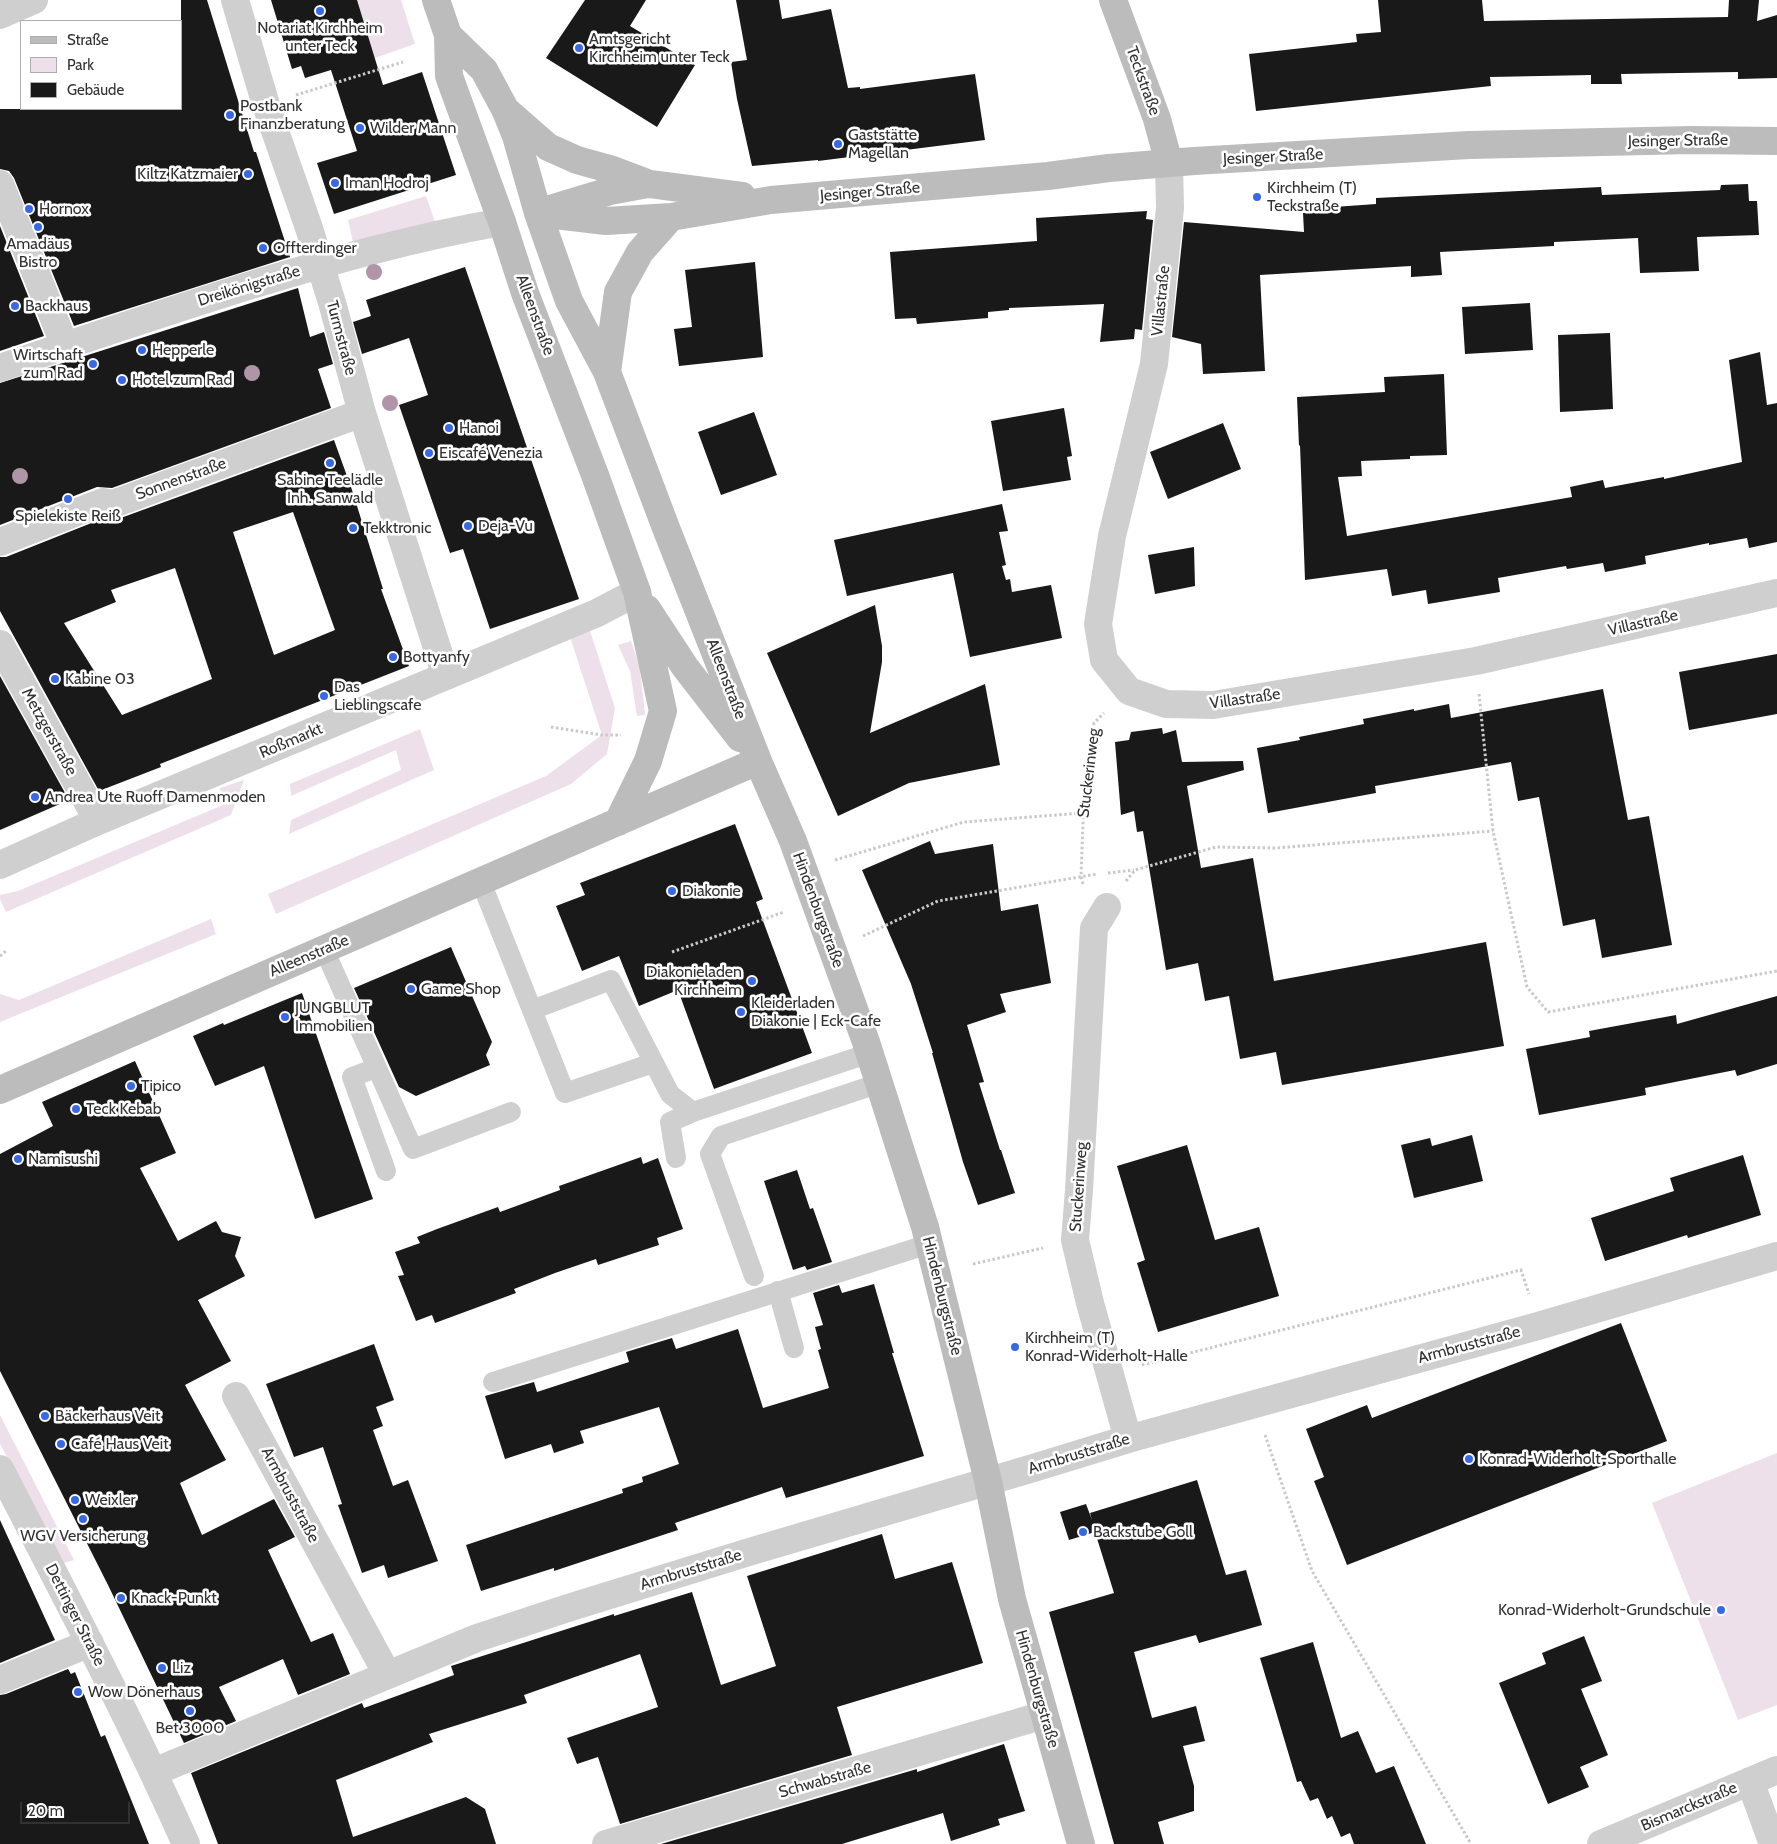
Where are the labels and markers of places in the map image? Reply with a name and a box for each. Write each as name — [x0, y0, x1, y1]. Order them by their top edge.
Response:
marker: Notariat Kirchheim unter Teck — [314, 5, 326, 17]
place label: Notariat Kirchheim unter Teck — [257, 18, 383, 56]
place label: Amtsgericht Kirchheim unter Teck — [589, 29, 730, 67]
marker: Amtsgericht Kirchheim unter Teck — [573, 42, 585, 54]
place label: Postbank Finanzberatung — [240, 96, 345, 134]
marker: Postbank Finanzberatung — [224, 109, 236, 121]
place label: Wilder Mann — [370, 118, 456, 138]
marker: Wilder Mann — [354, 122, 366, 134]
place label: Gaststätte Magellan — [848, 125, 917, 163]
marker: Gaststätte Magellan — [832, 138, 844, 150]
place label: Kiltz Katzmaier — [137, 164, 238, 184]
marker: Kiltz Katzmaier — [242, 168, 254, 180]
place label: Iman Hodroj — [345, 173, 429, 193]
marker: Iman Hodroj — [329, 177, 341, 189]
place label: Kirchheim (T) Teckstraße — [1267, 178, 1357, 216]
marker: Kirchheim (T) Teckstraße — [1251, 191, 1263, 203]
place label: Hornox — [39, 199, 89, 219]
marker: Hornox — [23, 203, 35, 215]
marker: Amadäus Bistro — [32, 221, 44, 233]
place label: Amadäus Bistro — [6, 234, 70, 272]
place label: Offterdinger — [273, 238, 357, 258]
marker: Offterdinger — [257, 242, 269, 254]
place label: Backhaus — [25, 296, 88, 316]
marker: Backhaus — [9, 300, 21, 312]
place label: Hepperle — [152, 340, 214, 360]
marker: Hepperle — [136, 344, 148, 356]
place label: Wirtschaft zum Rad — [13, 345, 83, 383]
marker: Wirtschaft zum Rad — [87, 358, 99, 370]
place label: Hotel zum Rad — [132, 370, 232, 390]
marker: Hotel zum Rad — [116, 374, 128, 386]
place label: Hanoi — [459, 418, 499, 438]
marker: Hanoi — [443, 422, 455, 434]
place label: Eiscafé Venezia — [439, 443, 543, 463]
marker: Eiscafé Venezia — [423, 447, 435, 459]
marker: Sabine Teelädle Inh. Sanwald — [324, 457, 336, 469]
place label: Sabine Teelädle Inh. Sanwald — [277, 470, 383, 508]
marker: Spielekiste Reiß — [62, 493, 74, 505]
place label: Spielekiste Reiß — [15, 506, 121, 526]
place label: Deja-Vu — [478, 516, 533, 536]
place label: Tekktronic — [363, 518, 431, 538]
marker: Deja-Vu — [462, 520, 474, 532]
marker: Tekktronic — [347, 522, 359, 534]
place label: Bottyanfy — [403, 647, 470, 667]
marker: Bottyanfy — [387, 651, 399, 663]
place label: Kabine 03 — [65, 669, 135, 689]
marker: Kabine 03 — [49, 673, 61, 685]
place label: Das Lieblingscafe — [334, 677, 421, 715]
marker: Das Lieblingscafe — [318, 690, 330, 702]
place label: Andrea Ute Ruoff Damenmoden — [45, 787, 266, 807]
marker: Andrea Ute Ruoff Damenmoden — [29, 791, 41, 803]
place label: Diakonie — [682, 881, 741, 901]
marker: Diakonie — [666, 885, 678, 897]
place label: Diakonieladen Kirchheim — [646, 962, 742, 1000]
marker: Diakonieladen Kirchheim — [746, 975, 758, 987]
place label: Game Shop — [421, 979, 501, 999]
marker: Game Shop — [405, 983, 417, 995]
place label: Kleiderladen Diakonie | Eck-Cafe — [751, 993, 881, 1031]
place label: JUNGBLUT Immobilien — [295, 998, 372, 1036]
marker: Kleiderladen Diakonie | Eck-Cafe — [735, 1006, 747, 1018]
marker: JUNGBLUT Immobilien — [279, 1011, 291, 1023]
place label: Tipico — [141, 1076, 181, 1096]
marker: Tipico — [125, 1080, 137, 1092]
place label: Teck Kebab — [86, 1099, 162, 1119]
marker: Teck Kebab — [70, 1103, 82, 1115]
place label: Namisushi — [28, 1149, 98, 1169]
marker: Namisushi — [12, 1153, 24, 1165]
place label: Kirchheim (T) Konrad-Widerholt-Halle — [1025, 1328, 1188, 1366]
marker: Kirchheim (T) Konrad-Widerholt-Halle — [1009, 1341, 1021, 1353]
place label: Bäckerhaus Veit — [55, 1406, 160, 1426]
marker: Bäckerhaus Veit — [39, 1410, 51, 1422]
place label: Café Haus Veit — [71, 1434, 169, 1454]
marker: Café Haus Veit — [55, 1438, 67, 1450]
place label: Konrad-Widerholt-Sporthalle — [1479, 1449, 1677, 1469]
marker: Konrad-Widerholt-Sporthalle — [1463, 1453, 1475, 1465]
place label: Weixler — [85, 1490, 136, 1510]
marker: Weixler — [69, 1494, 81, 1506]
marker: WGV Versicherung — [77, 1513, 89, 1525]
place label: Backstube Goll — [1093, 1522, 1193, 1542]
place label: WGV Versicherung — [20, 1526, 146, 1546]
marker: Backstube Goll — [1077, 1526, 1089, 1538]
place label: Knack-Punkt — [131, 1588, 217, 1608]
marker: Knack-Punkt — [115, 1592, 127, 1604]
place label: Konrad-Widerholt-Grundschule — [1498, 1600, 1711, 1620]
marker: Konrad-Widerholt-Grundschule — [1715, 1604, 1727, 1616]
place label: Liz — [172, 1658, 191, 1678]
marker: Liz — [156, 1662, 168, 1674]
place label: Wow Dönerhaus — [88, 1682, 200, 1702]
marker: Wow Dönerhaus — [72, 1686, 84, 1698]
marker: Bet 3000 — [184, 1705, 196, 1717]
place label: Bet 3000 — [156, 1718, 224, 1738]

